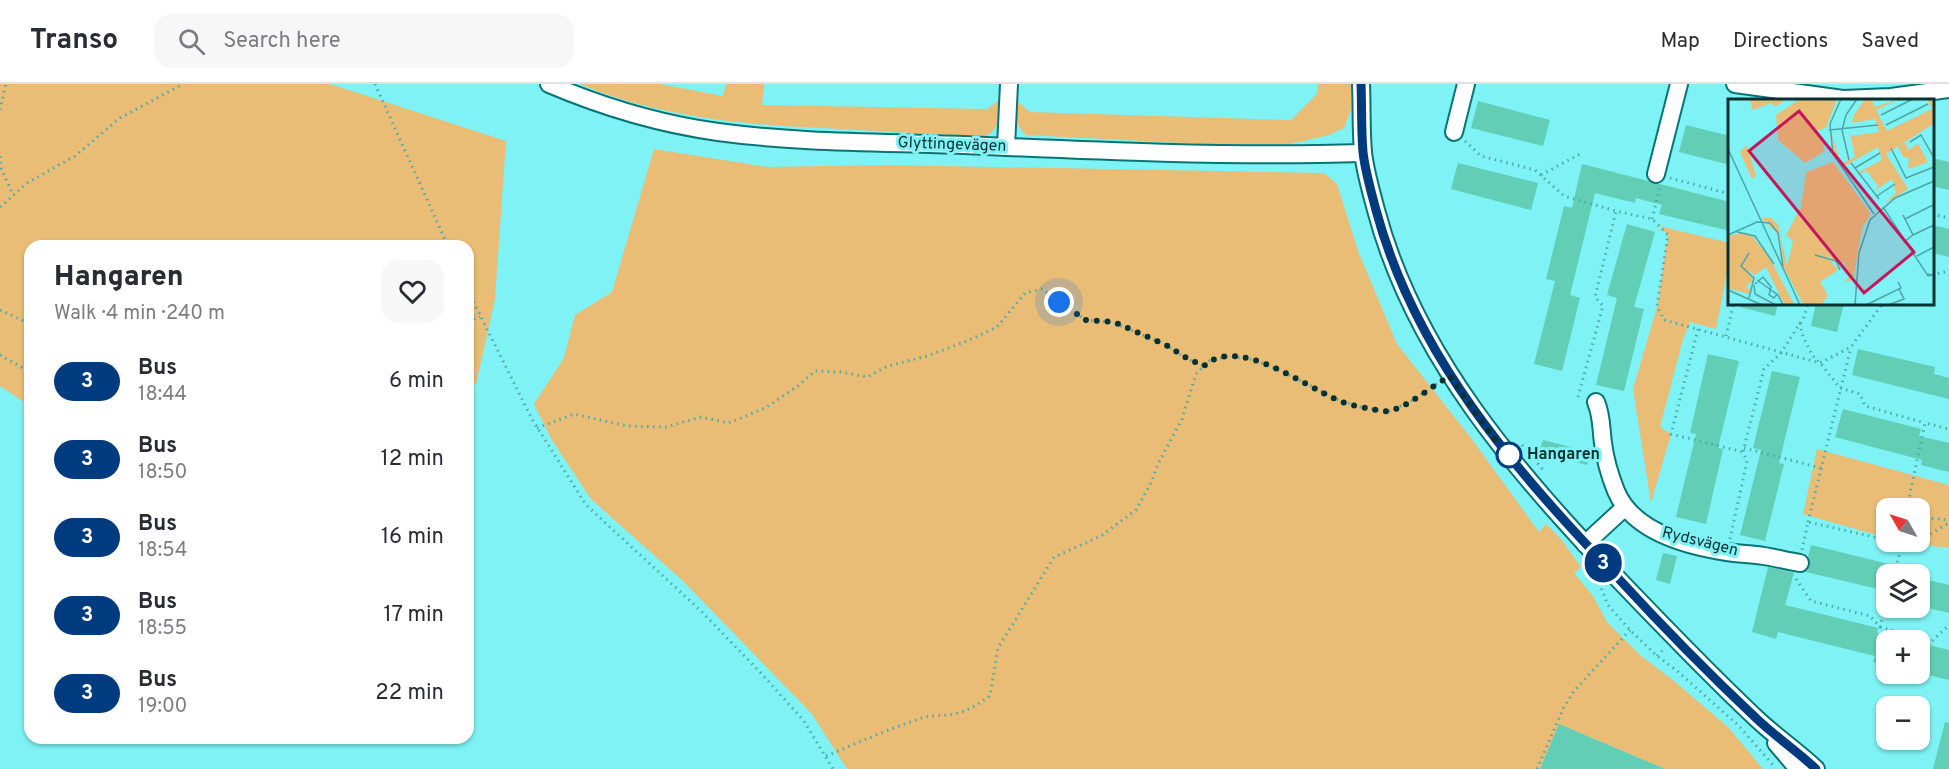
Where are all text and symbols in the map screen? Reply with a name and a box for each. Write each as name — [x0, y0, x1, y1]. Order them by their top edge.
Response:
search box — [154, 14, 574, 68]
text: Transo — [30, 23, 118, 59]
icon: search — [175, 25, 208, 58]
text: Search here — [223, 28, 341, 55]
text: Map — [1660, 28, 1700, 55]
text: Directions — [1733, 28, 1828, 55]
text: Saved — [1861, 28, 1919, 55]
inset map — [1728, 99, 1934, 304]
street label: Glyttingevägen — [897, 133, 1007, 157]
text: Hangaren — [54, 260, 184, 296]
button: heart — [381, 260, 444, 323]
your location — [1044, 287, 1074, 317]
text: Walk · 4 min · 240 m — [54, 301, 225, 327]
text: Bus — [138, 355, 177, 382]
text: 3 — [81, 368, 93, 395]
text: 6 min — [389, 368, 444, 395]
text: 18:44 — [138, 382, 187, 408]
text: Bus — [138, 433, 177, 460]
marker: Hangaren — [1496, 442, 1522, 468]
place label: Hangaren — [1527, 445, 1600, 465]
text: 3 — [81, 446, 93, 473]
text: 12 min — [381, 446, 444, 473]
text: 18:50 — [138, 460, 187, 486]
north arrow — [1876, 498, 1930, 552]
map controls — [1876, 498, 1930, 750]
text: Bus — [138, 511, 177, 538]
street label: Rydsvägen — [1660, 523, 1740, 561]
text: 3 — [81, 524, 93, 551]
text: 16 min — [381, 524, 444, 551]
text: 18:54 — [138, 538, 187, 564]
line badge: 3 — [1584, 544, 1622, 582]
text: 3 — [1597, 550, 1609, 577]
button: layers — [1876, 564, 1930, 618]
text: Bus — [138, 589, 177, 616]
text: 3 — [81, 602, 93, 629]
text: 17 min — [384, 602, 444, 629]
text: 18:55 — [138, 616, 187, 642]
button: + — [1876, 630, 1930, 684]
text: Bus — [138, 667, 177, 694]
text: 3 — [81, 680, 93, 707]
text: 22 min — [375, 680, 444, 707]
text: 19:00 — [138, 694, 187, 720]
button: − — [1876, 696, 1930, 750]

